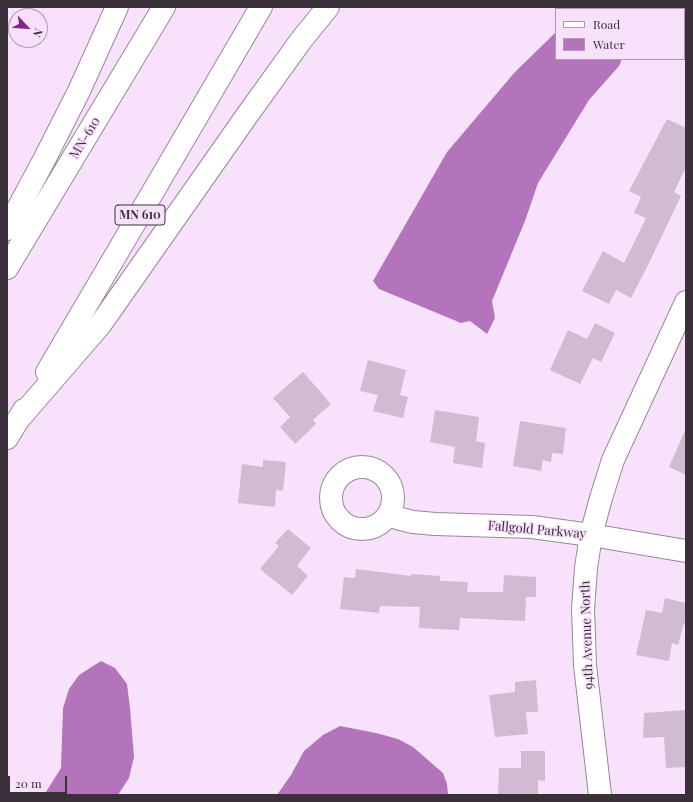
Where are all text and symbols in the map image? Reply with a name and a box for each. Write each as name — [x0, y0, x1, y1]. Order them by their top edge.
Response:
north arrow — [8, 8, 48, 48]
legend — [555, 8, 685, 60]
text: Road — [593, 16, 620, 32]
text: N — [30, 26, 47, 40]
text: Water — [593, 36, 625, 52]
street label: MN-610 — [66, 114, 104, 162]
road number: MN 610 — [115, 205, 165, 225]
street label: Fallgold Parkway — [487, 518, 587, 542]
street label: 94th Avenue North — [577, 580, 597, 690]
scale bar — [10, 768, 69, 794]
text: 20 m — [15, 775, 42, 791]

